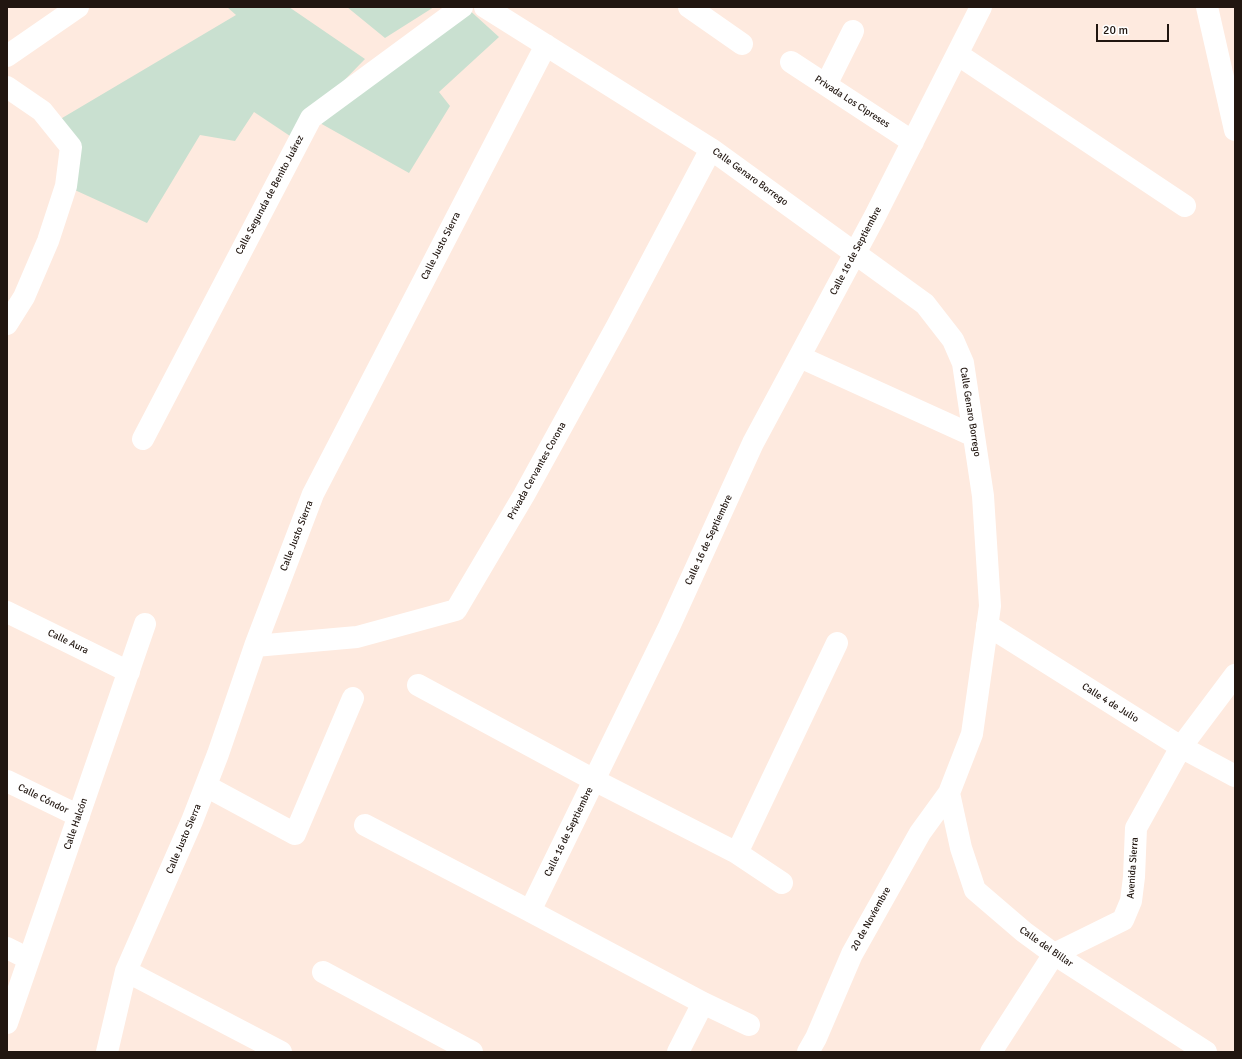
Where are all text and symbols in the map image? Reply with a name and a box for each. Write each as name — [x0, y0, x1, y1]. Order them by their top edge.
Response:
scale bar — [1098, 16, 1171, 42]
text: 20 m — [1103, 23, 1128, 38]
street label: Privada Los Cipreses — [812, 73, 892, 131]
street label: Calle Segunda de Benito Juárez — [233, 133, 307, 257]
street label: Calle Genaro Borrego — [710, 146, 790, 208]
street label: Calle 16 de Septiembre — [828, 205, 884, 297]
street label: Calle Justo Sierra — [419, 210, 463, 282]
street label: Calle Genaro Borrego — [957, 366, 983, 458]
street label: Privada Cervantes Corona — [505, 420, 569, 522]
street label: Calle 16 de Septiembre — [683, 493, 735, 587]
street label: Calle Justo Sierra — [278, 499, 316, 573]
street label: Calle Aura — [46, 627, 90, 657]
street label: Calle 4 de Julio — [1079, 681, 1141, 725]
street label: Calle Cóndor — [16, 782, 70, 816]
street label: Calle 16 de Septiembre — [542, 785, 596, 879]
street label: Calle Halcón — [62, 797, 90, 851]
street label: Calle Justo Sierra — [164, 802, 204, 876]
street label: Avenida Sierra — [1125, 837, 1141, 899]
street label: 20 de Noviembre — [848, 885, 894, 953]
street label: Calle del Billar — [1017, 924, 1075, 970]

